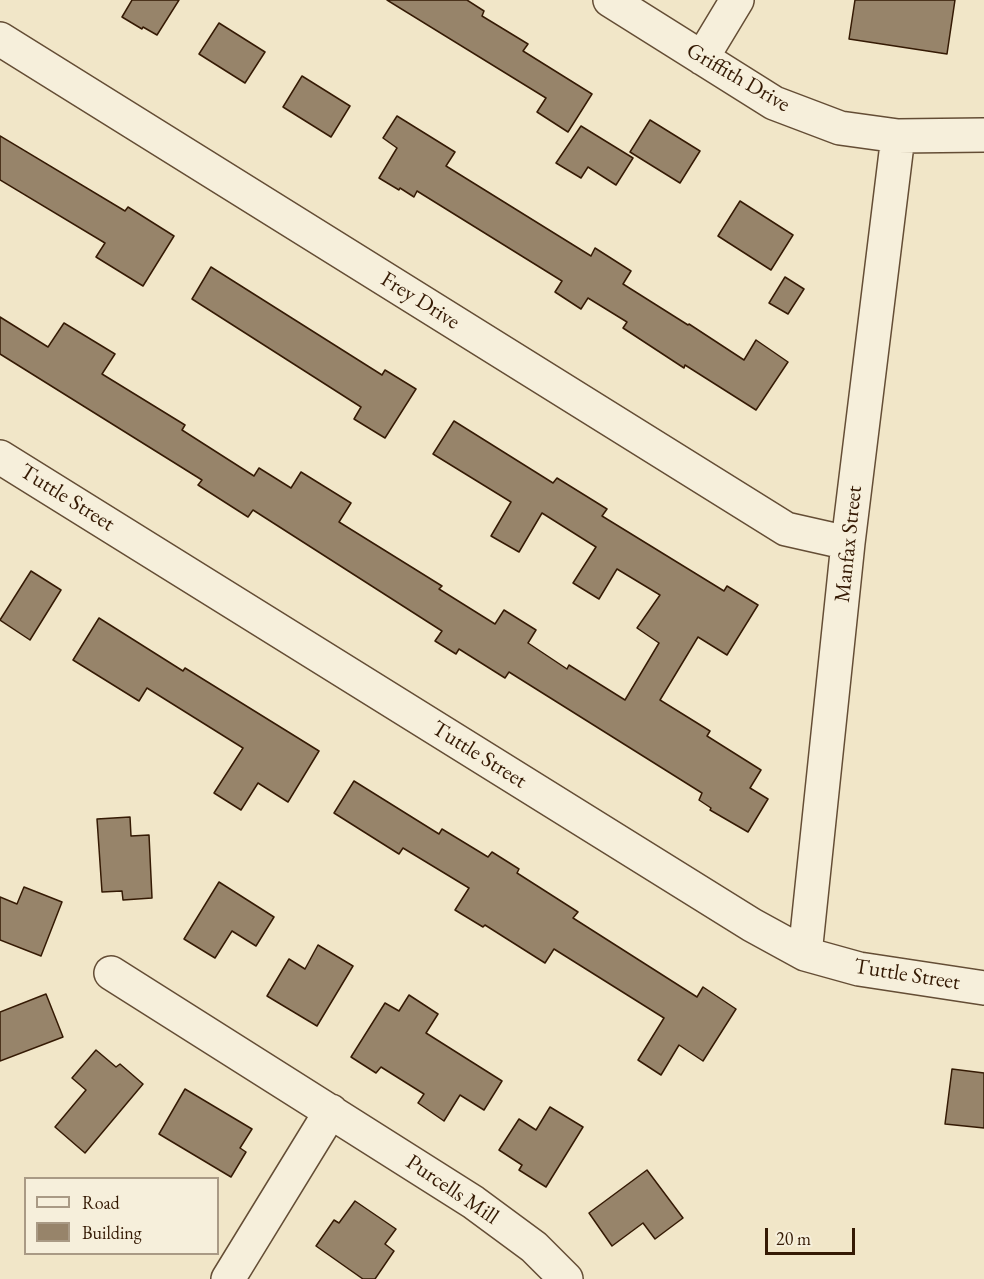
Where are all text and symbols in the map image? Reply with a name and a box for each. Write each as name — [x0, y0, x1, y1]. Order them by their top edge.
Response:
street label: Griffith Drive — [681, 38, 795, 118]
street label: Frey Drive — [376, 266, 464, 336]
street label: Tuttle Street — [15, 459, 119, 537]
street label: Manfax Street — [830, 484, 868, 604]
street label: Tuttle Street — [427, 716, 531, 794]
street label: Tuttle Street — [852, 954, 962, 996]
street label: Purcells Mill — [401, 1149, 503, 1231]
legend — [24, 1177, 219, 1255]
text: Road — [82, 1191, 120, 1214]
scale bar — [768, 1216, 858, 1254]
text: Building — [82, 1221, 142, 1244]
text: 20 m — [776, 1227, 811, 1250]

